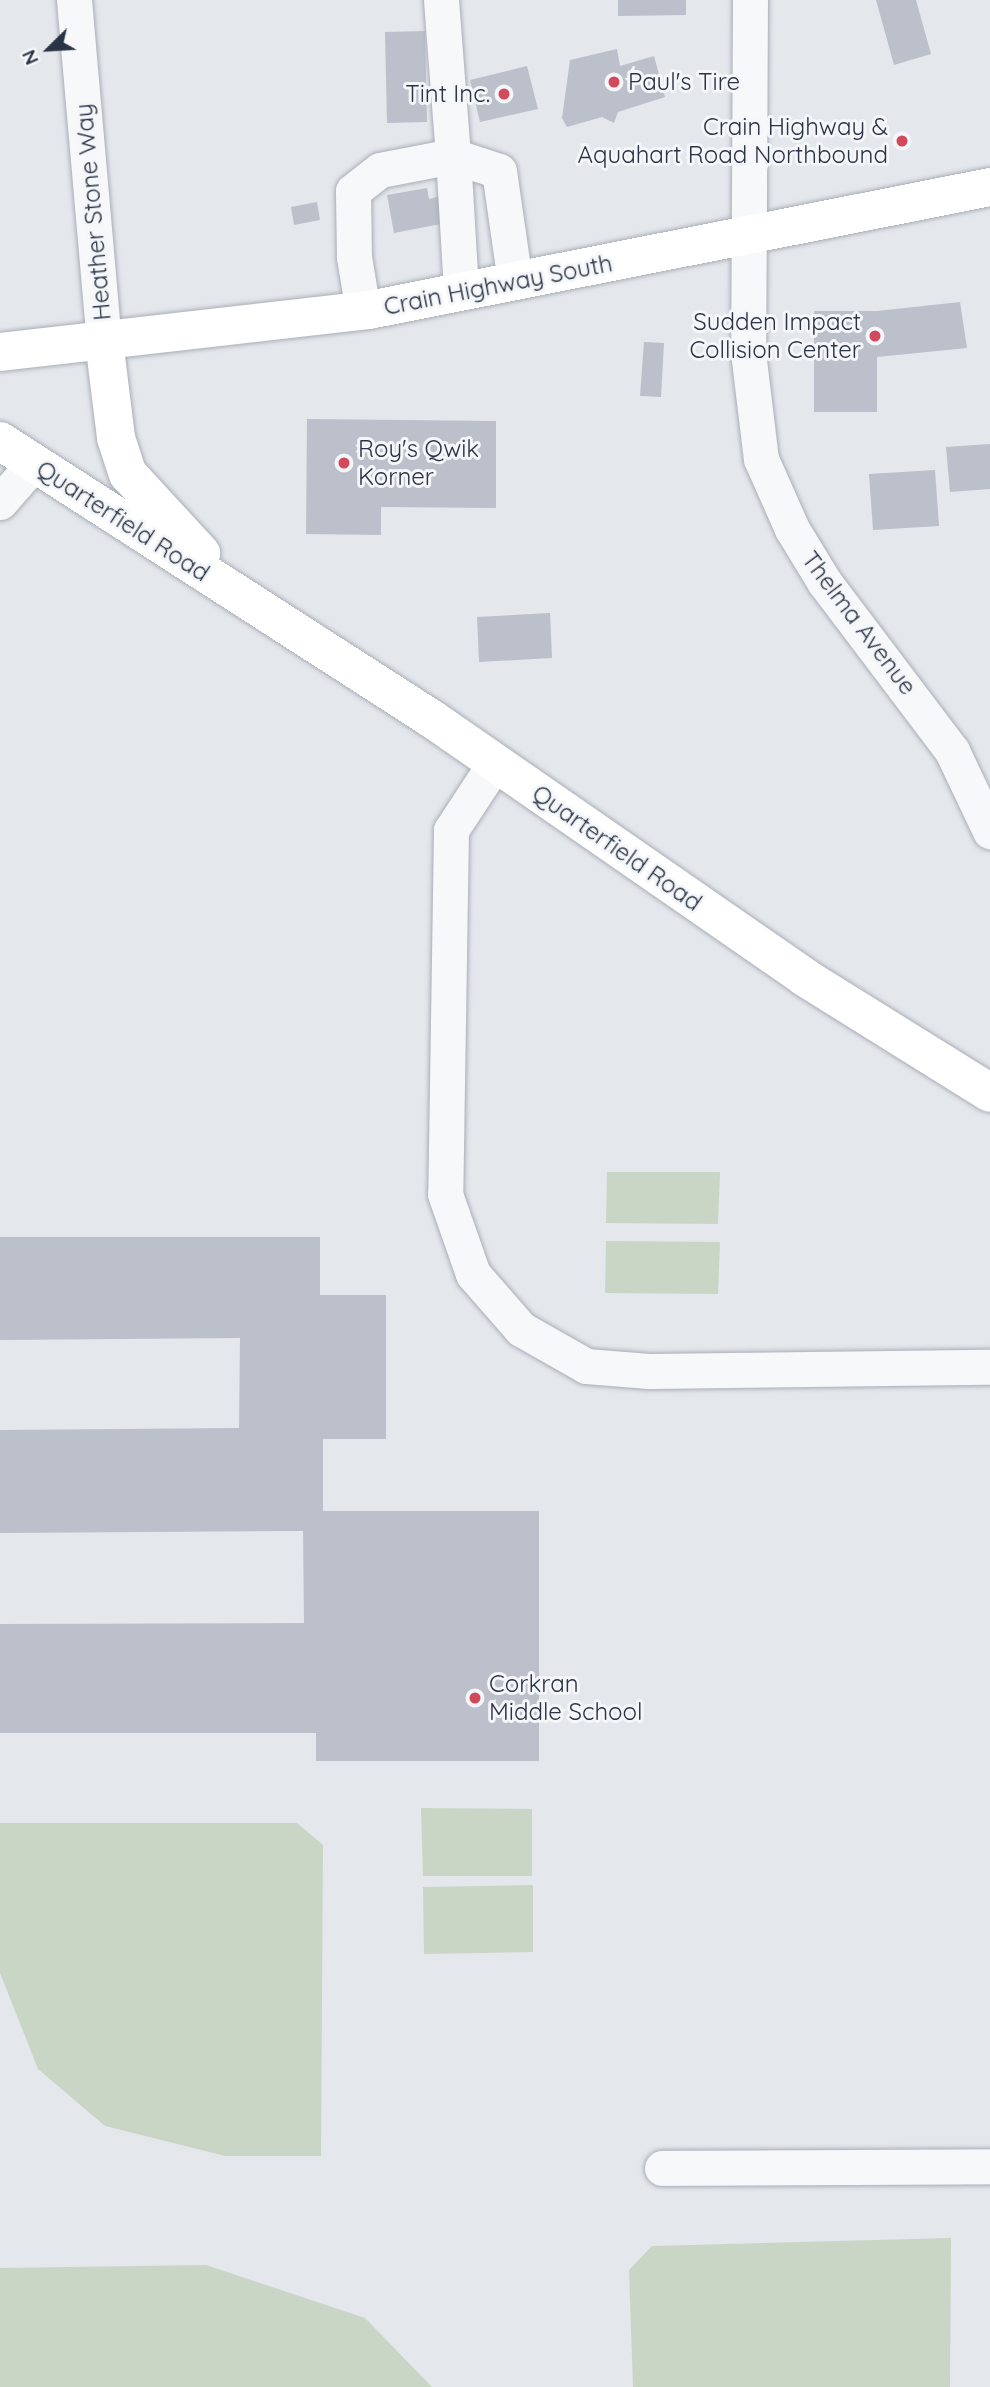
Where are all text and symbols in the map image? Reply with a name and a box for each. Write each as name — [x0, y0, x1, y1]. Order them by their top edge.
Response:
north arrow — [14, 14, 84, 84]
text: N — [16, 46, 44, 69]
place label: Paul's Tire — [628, 68, 740, 96]
marker: Paul's Tire — [606, 74, 622, 90]
place label: Tint Inc. — [405, 80, 490, 108]
marker: Tint Inc. — [496, 86, 512, 102]
street label: Heather Stone Way — [69, 102, 117, 322]
place label: Crain Highway & Aquahart Road Northbound — [577, 113, 888, 169]
marker: Crain Highway & Aquahart Road Northbound — [894, 133, 910, 149]
street label: Crain Highway South — [381, 249, 615, 321]
place label: Sudden Impact Collision Center — [689, 308, 861, 364]
marker: Sudden Impact Collision Center — [867, 328, 883, 344]
place label: Roy's Qwik Korner — [358, 435, 479, 491]
street label: Quarterfield Road — [31, 454, 215, 588]
marker: Roy's Qwik Korner — [336, 455, 352, 471]
street label: Thelma Avenue — [796, 546, 922, 700]
street label: Quarterfield Road — [527, 779, 707, 917]
place label: Corkran Middle School — [489, 1670, 643, 1726]
marker: Corkran Middle School — [467, 1690, 483, 1706]

